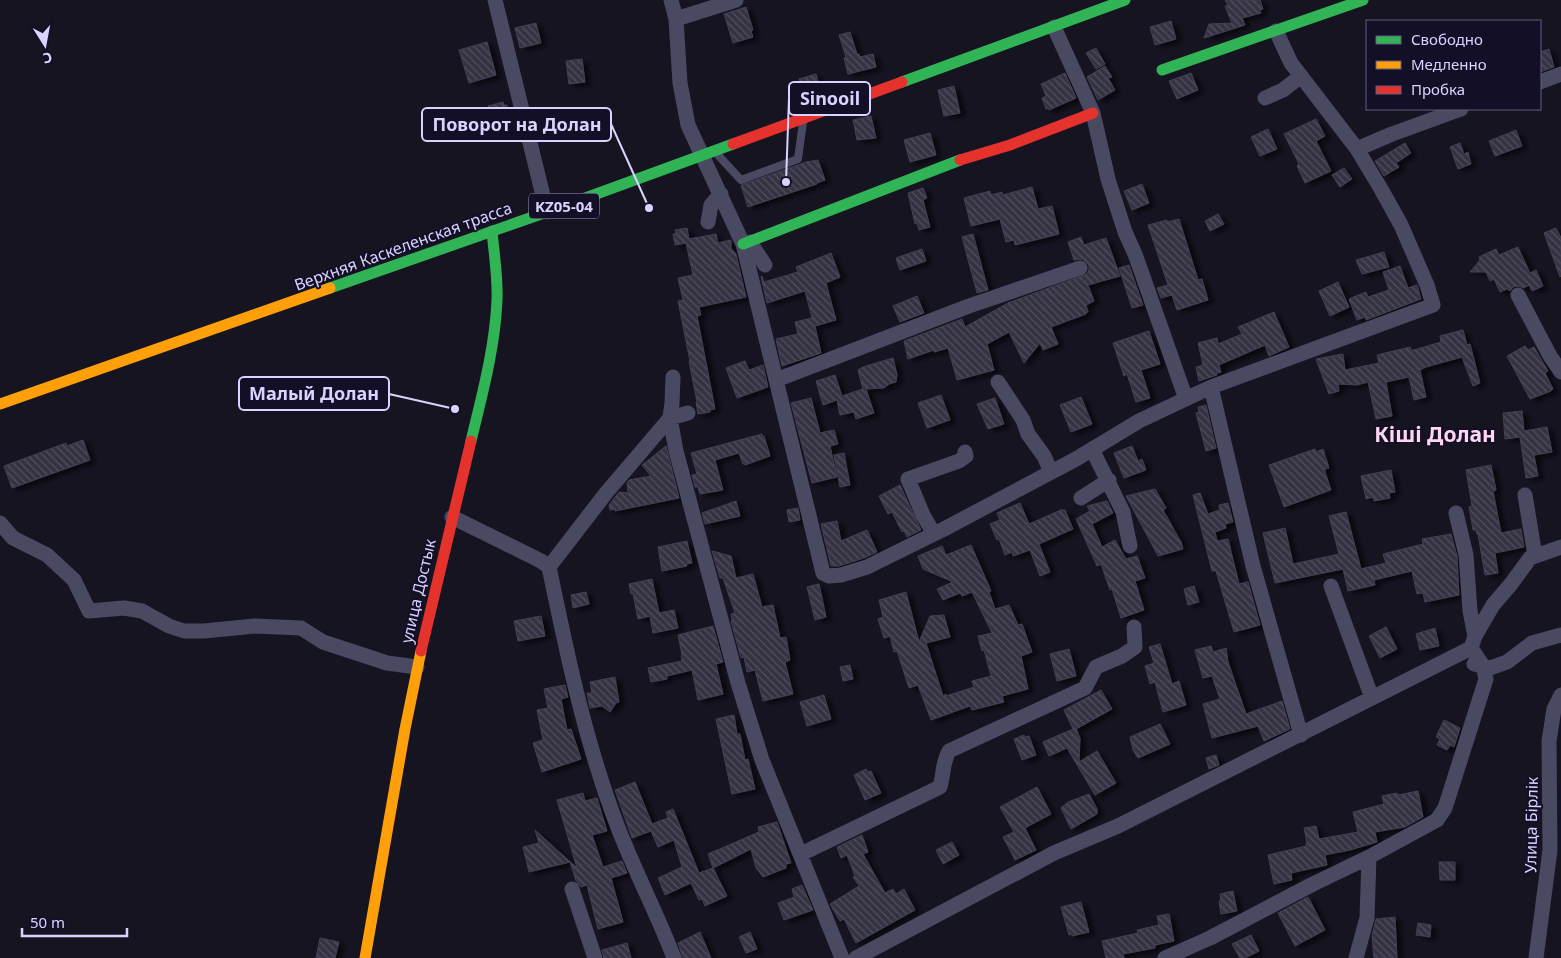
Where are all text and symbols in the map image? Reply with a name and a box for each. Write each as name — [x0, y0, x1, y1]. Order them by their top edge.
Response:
north arrow — [20, 20, 70, 70]
legend — [1366, 20, 1541, 110]
text: Свободно — [1411, 29, 1483, 49]
text: С — [41, 48, 54, 68]
text: Медленно — [1411, 54, 1487, 74]
text: Пробка — [1411, 79, 1465, 99]
callout: Sinooil — [789, 82, 870, 115]
text: Sinooil — [800, 86, 860, 110]
callout: Поворот на Долан — [422, 108, 611, 141]
text: Поворот на Долан — [432, 112, 602, 136]
road number: KZ05-04 — [529, 194, 599, 218]
street label: Верхняя Каскеленская трасса — [291, 196, 515, 296]
callout: Малый Долан — [239, 377, 389, 410]
text: Малый Долан — [249, 381, 379, 405]
district label: Кіші Долан — [1374, 420, 1496, 448]
street label: улица Достык — [395, 536, 441, 645]
street label: Улица Бірлік — [1519, 776, 1543, 874]
scale bar — [22, 906, 128, 938]
text: 50 m — [30, 912, 65, 932]

